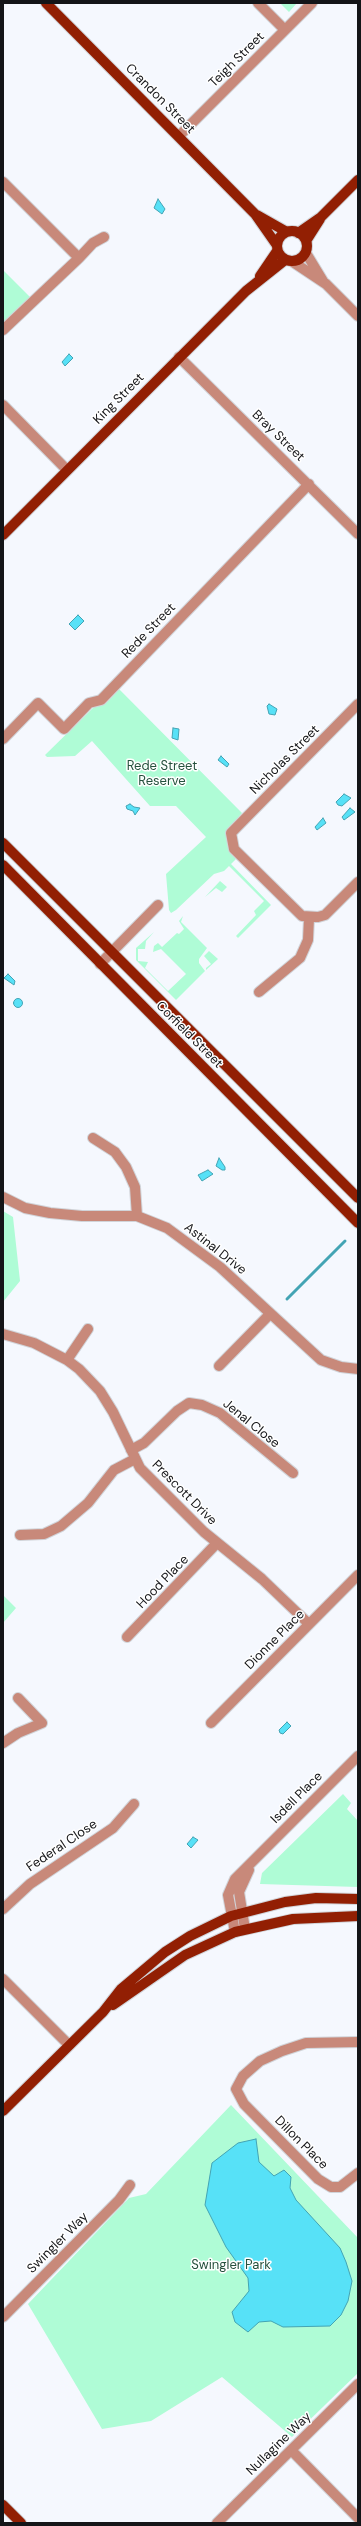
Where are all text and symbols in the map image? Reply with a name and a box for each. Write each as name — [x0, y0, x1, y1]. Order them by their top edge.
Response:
street label: Teigh Street — [206, 29, 268, 91]
street label: Crandon Street — [122, 61, 198, 137]
street label: King Street — [90, 370, 148, 428]
street label: Bray Street — [248, 407, 308, 465]
street label: Rede Street — [119, 600, 179, 662]
street label: Nicholas Street — [247, 722, 323, 798]
park label: Rede Street Reserve — [127, 759, 197, 790]
street label: Corfield Street — [152, 998, 226, 1072]
street label: Astinal Drive — [181, 1220, 249, 1278]
street label: Jenal Close — [219, 1396, 283, 1452]
street label: Prescott Drive — [148, 1457, 220, 1529]
street label: Hood Place — [134, 1552, 192, 1612]
street label: Dionne Place — [242, 1607, 308, 1673]
street label: Isdell Place — [268, 1769, 326, 1827]
street label: Federal Close — [24, 1817, 100, 1875]
street label: Dillon Place — [271, 2113, 331, 2173]
street label: Swingler Way — [24, 2209, 92, 2277]
park label: Swingler Park — [191, 2258, 271, 2274]
street label: Nullagine Way — [243, 2409, 315, 2479]

